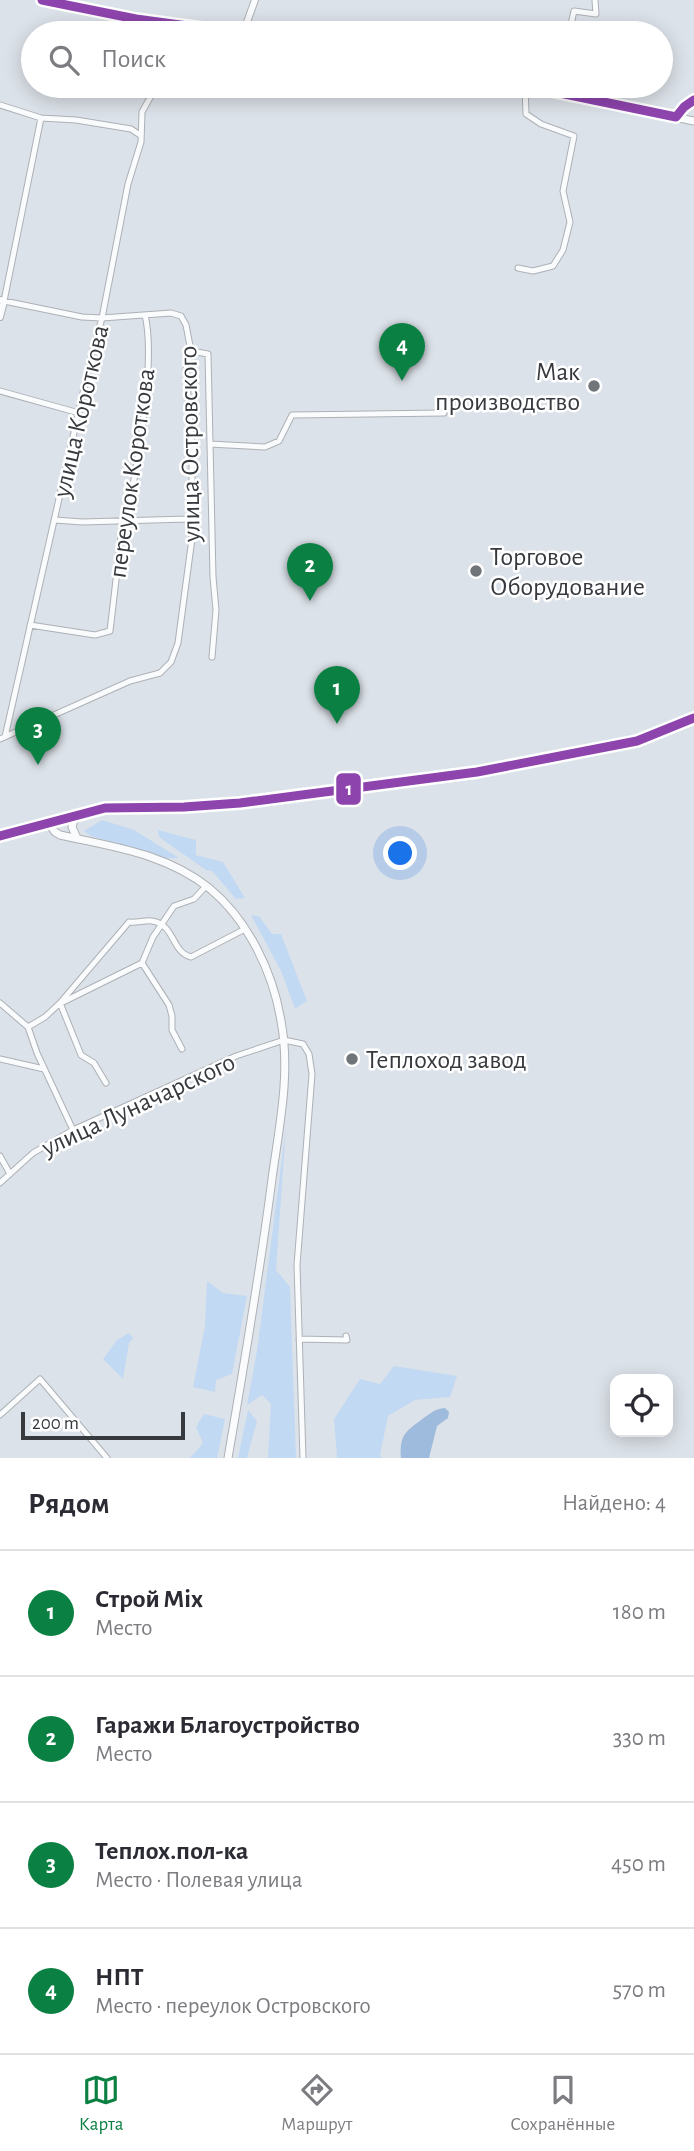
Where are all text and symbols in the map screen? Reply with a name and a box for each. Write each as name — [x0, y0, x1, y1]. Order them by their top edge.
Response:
search box — [21, 21, 673, 98]
icon: search — [45, 41, 83, 79]
text: Поиск — [101, 46, 166, 72]
street label: улица Короткова — [48, 322, 113, 501]
pin: 4 — [379, 323, 425, 381]
street label: улица Островского — [175, 346, 205, 543]
place label: Мак производство — [435, 359, 580, 415]
street label: переулок Короткова — [104, 366, 160, 580]
marker: Мак производство — [586, 378, 602, 394]
pin: 2 — [287, 543, 333, 601]
place label: Торговое Оборудование — [490, 544, 645, 600]
marker: Торговое Оборудование — [468, 563, 484, 579]
pin: 1 — [314, 666, 360, 724]
pin: 3 — [15, 707, 61, 765]
line badge: 1 — [335, 772, 362, 806]
text: 1 — [346, 780, 352, 799]
your location — [383, 836, 417, 870]
place label: Теплоход завод — [366, 1047, 527, 1073]
street label: улица Луначарского — [37, 1049, 239, 1161]
marker: Теплоход завод — [344, 1051, 360, 1067]
map controls — [610, 1374, 673, 1437]
button: locate — [610, 1374, 673, 1437]
scale bar — [21, 1409, 186, 1441]
text: 200 m — [32, 1414, 79, 1433]
text: Рядом — [28, 1489, 110, 1519]
text: Найдено: 4 — [562, 1492, 666, 1515]
text: Строй Mix — [95, 1586, 203, 1612]
text: 1 — [47, 1601, 55, 1624]
text: 180 m — [613, 1601, 666, 1624]
text: Место — [95, 1617, 152, 1640]
text: Гаражи Благоустройство — [95, 1712, 360, 1738]
text: 2 — [46, 1727, 56, 1750]
text: 330 m — [613, 1727, 666, 1750]
text: Место — [95, 1743, 152, 1766]
text: Теплох.пол-ка — [95, 1838, 248, 1864]
text: 3 — [46, 1853, 56, 1876]
text: 450 m — [611, 1853, 666, 1876]
text: Место · Полевая улица — [95, 1869, 302, 1892]
text: НПТ — [95, 1964, 144, 1990]
text: 4 — [45, 1979, 57, 2002]
text: 570 m — [612, 1979, 666, 2002]
text: Место · переулок Островского — [95, 1995, 371, 2018]
tab: Карта — [79, 2071, 123, 2136]
tab: Маршрут — [281, 2071, 352, 2136]
tab: Сохранённые — [510, 2071, 615, 2136]

